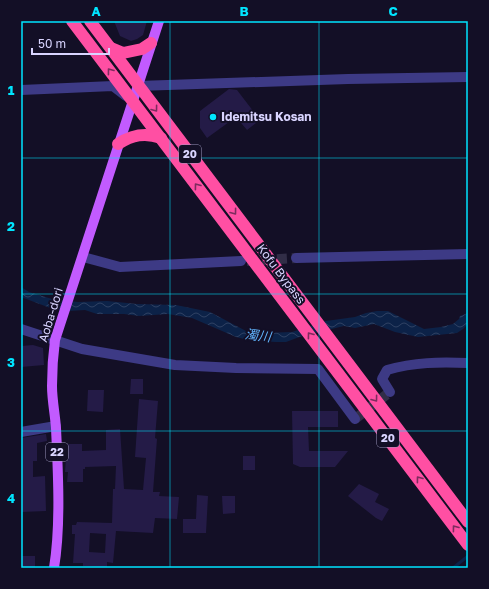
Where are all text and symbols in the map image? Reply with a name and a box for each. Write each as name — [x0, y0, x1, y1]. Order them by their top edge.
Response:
text: A — [91, 3, 101, 19]
text: B — [239, 3, 249, 19]
text: C — [388, 3, 398, 19]
scale bar — [32, 30, 109, 56]
text: 50 m — [38, 36, 66, 51]
one-way arrow — [107, 69, 114, 76]
text: 1 — [8, 82, 15, 98]
one-way arrow — [151, 104, 158, 111]
place label: Idemitsu Kosan — [221, 109, 312, 124]
marker: Idemitsu Kosan — [208, 112, 218, 122]
road number: 20 — [179, 145, 201, 163]
one-way arrow — [195, 183, 202, 190]
one-way arrow — [229, 208, 237, 215]
text: 2 — [7, 218, 15, 234]
street label: Kofu Bypass — [254, 241, 309, 307]
street label: Aoba-dori — [35, 286, 66, 344]
water label: 濁川 — [244, 325, 274, 345]
one-way arrow — [308, 333, 315, 340]
text: 3 — [7, 354, 15, 370]
one-way arrow — [370, 394, 377, 401]
road number: 20 — [377, 429, 399, 447]
road number: 22 — [46, 443, 68, 461]
one-way arrow — [416, 477, 423, 484]
text: 4 — [7, 490, 15, 506]
one-way arrow — [453, 525, 460, 532]

